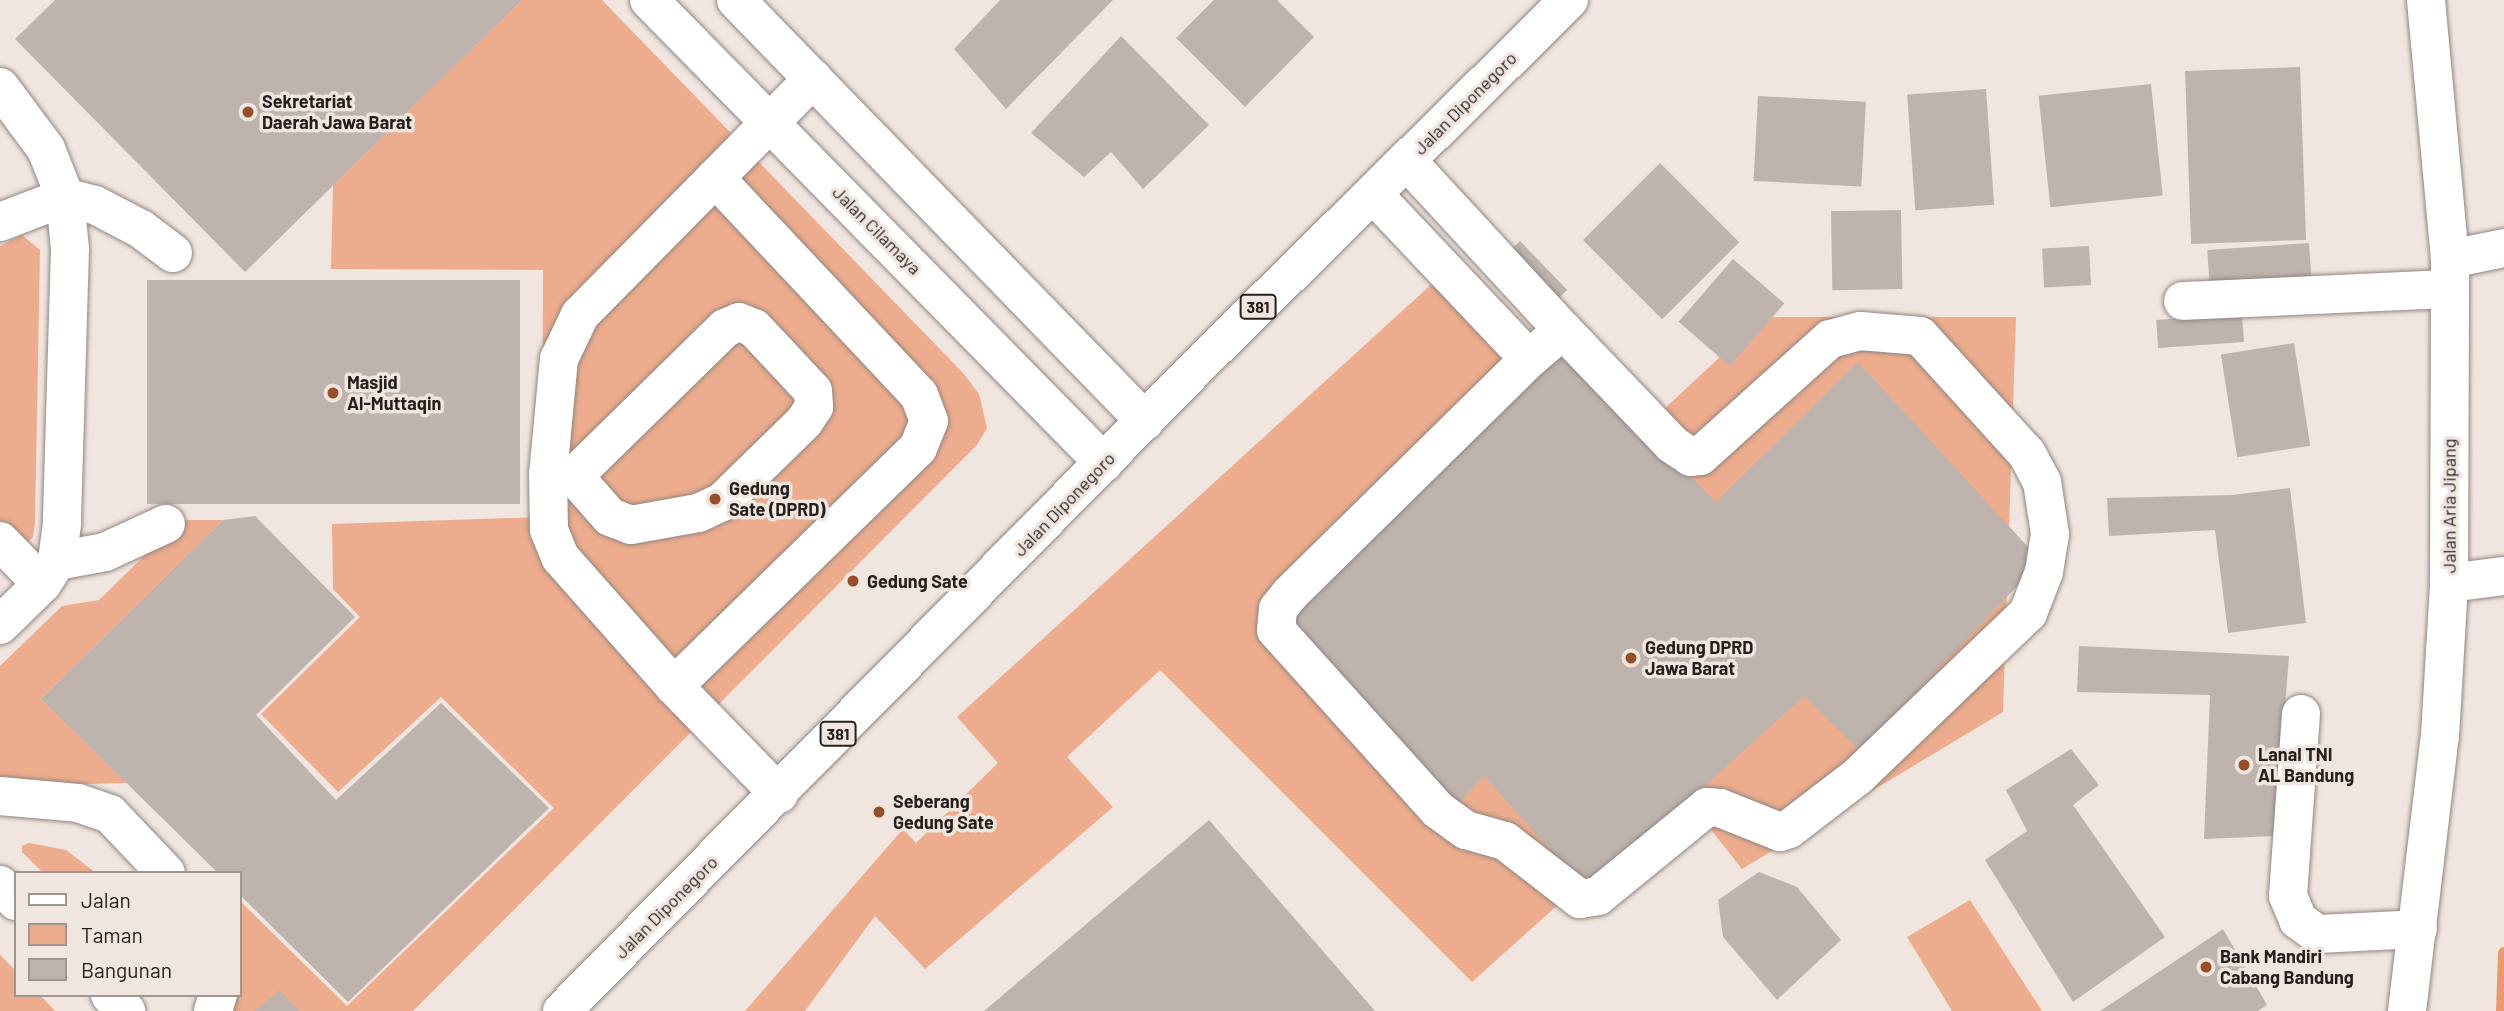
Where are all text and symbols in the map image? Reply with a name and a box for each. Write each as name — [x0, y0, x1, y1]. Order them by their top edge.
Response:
street label: Jalan Diponegoro — [1409, 47, 1521, 159]
place label: Sekretariat Daerah Jawa Barat — [262, 91, 412, 134]
marker: Sekretariat Daerah Jawa Barat — [240, 104, 256, 120]
street label: Jalan Cilamaya — [828, 181, 926, 279]
road number: 381 — [1239, 294, 1277, 320]
place label: Masjid Al-Muttaqin — [347, 372, 441, 414]
marker: Masjid Al-Muttaqin — [325, 385, 341, 401]
street label: Jalan Aria Jipang — [2438, 439, 2460, 573]
street label: Jalan Diponegoro — [1009, 447, 1119, 561]
place label: Gedung Sate (DPRD) — [729, 478, 826, 520]
marker: Gedung Sate (DPRD) — [707, 491, 723, 507]
place label: Gedung Sate — [867, 570, 968, 592]
marker: Gedung Sate — [845, 573, 861, 589]
place label: Gedung DPRD Jawa Barat — [1645, 637, 1753, 680]
marker: Gedung DPRD Jawa Barat — [1623, 650, 1639, 666]
road number: 381 — [819, 722, 857, 747]
place label: Lanal TNI AL Bandung — [2258, 744, 2354, 786]
marker: Lanal TNI AL Bandung — [2236, 757, 2252, 773]
place label: Seberang Gedung Sate — [893, 791, 994, 834]
marker: Seberang Gedung Sate — [871, 804, 887, 820]
street label: Jalan Diponegoro — [610, 851, 722, 963]
legend — [14, 871, 242, 997]
text: Jalan — [81, 887, 131, 912]
text: Taman — [81, 922, 143, 947]
place label: Bank Mandiri Cabang Bandung — [2220, 946, 2354, 988]
text: Bangunan — [81, 957, 172, 982]
marker: Bank Mandiri Cabang Bandung — [2198, 959, 2214, 975]

